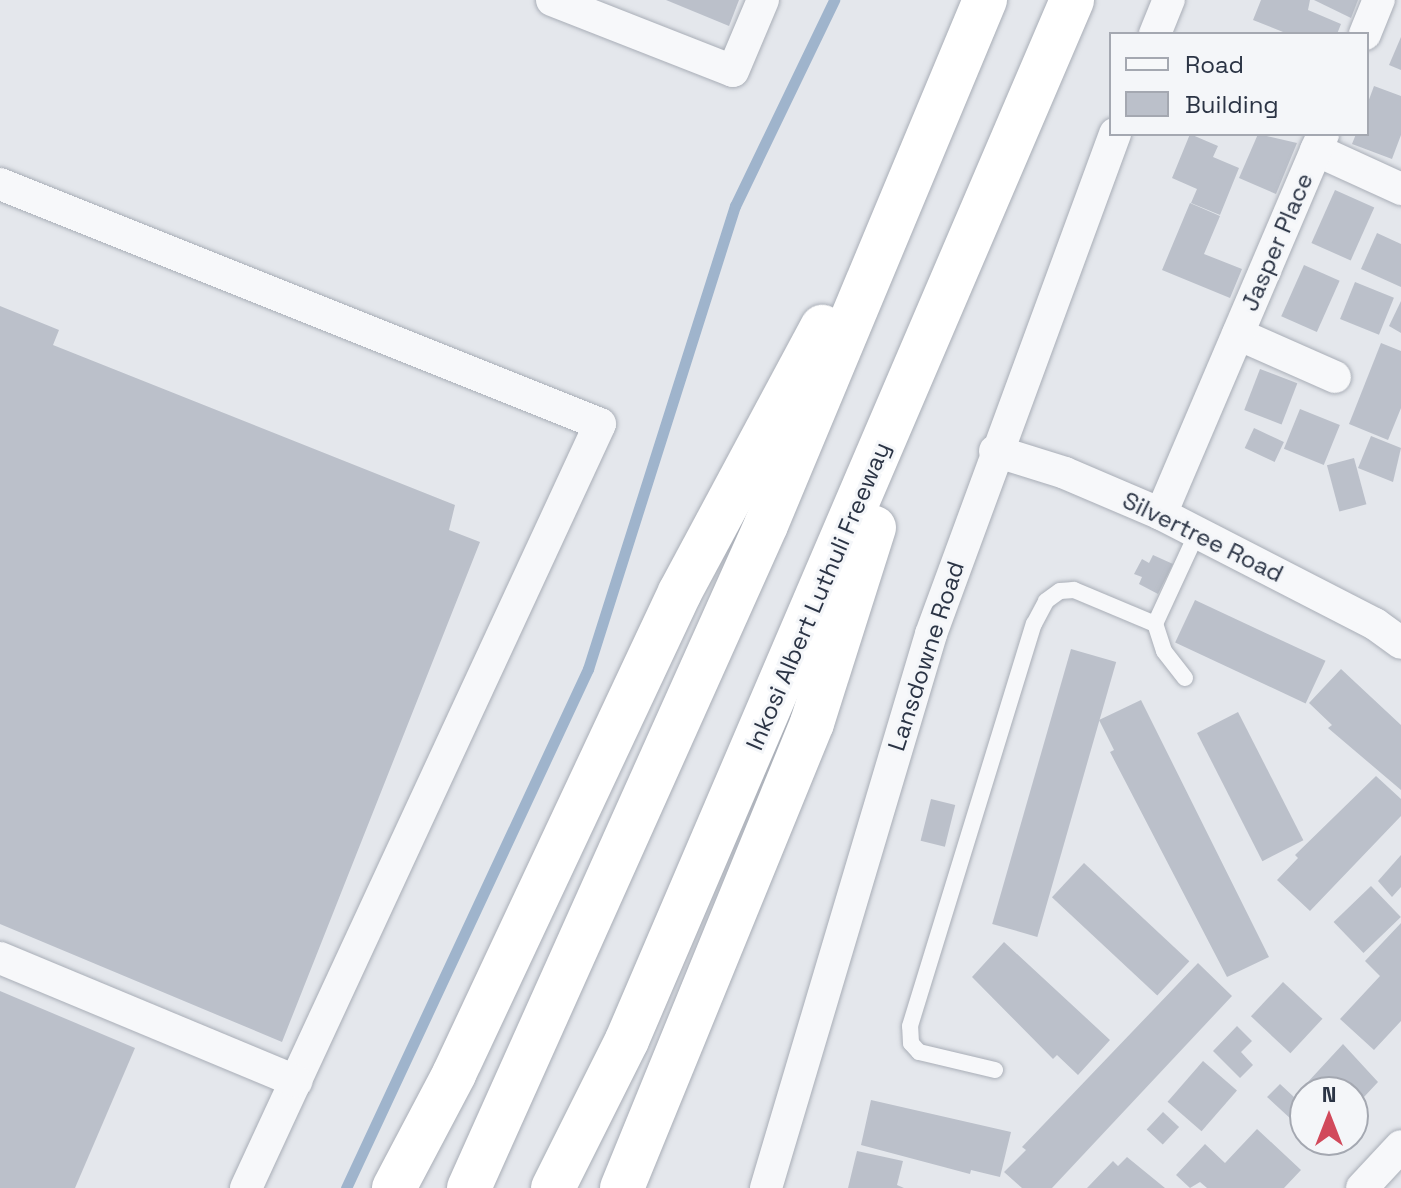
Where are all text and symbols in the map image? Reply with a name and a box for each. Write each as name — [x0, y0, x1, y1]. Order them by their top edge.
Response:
legend — [1109, 32, 1369, 136]
text: Road — [1185, 49, 1244, 80]
text: Building — [1185, 89, 1279, 120]
street label: Jasper Place — [1235, 169, 1319, 315]
street label: Inkosi Albert Luthuli Freeway — [740, 438, 896, 754]
street label: Silvertree Road — [1118, 486, 1288, 588]
street label: Lansdowne Road — [882, 558, 970, 754]
north arrow — [1289, 1076, 1369, 1156]
text: N — [1322, 1080, 1336, 1108]

